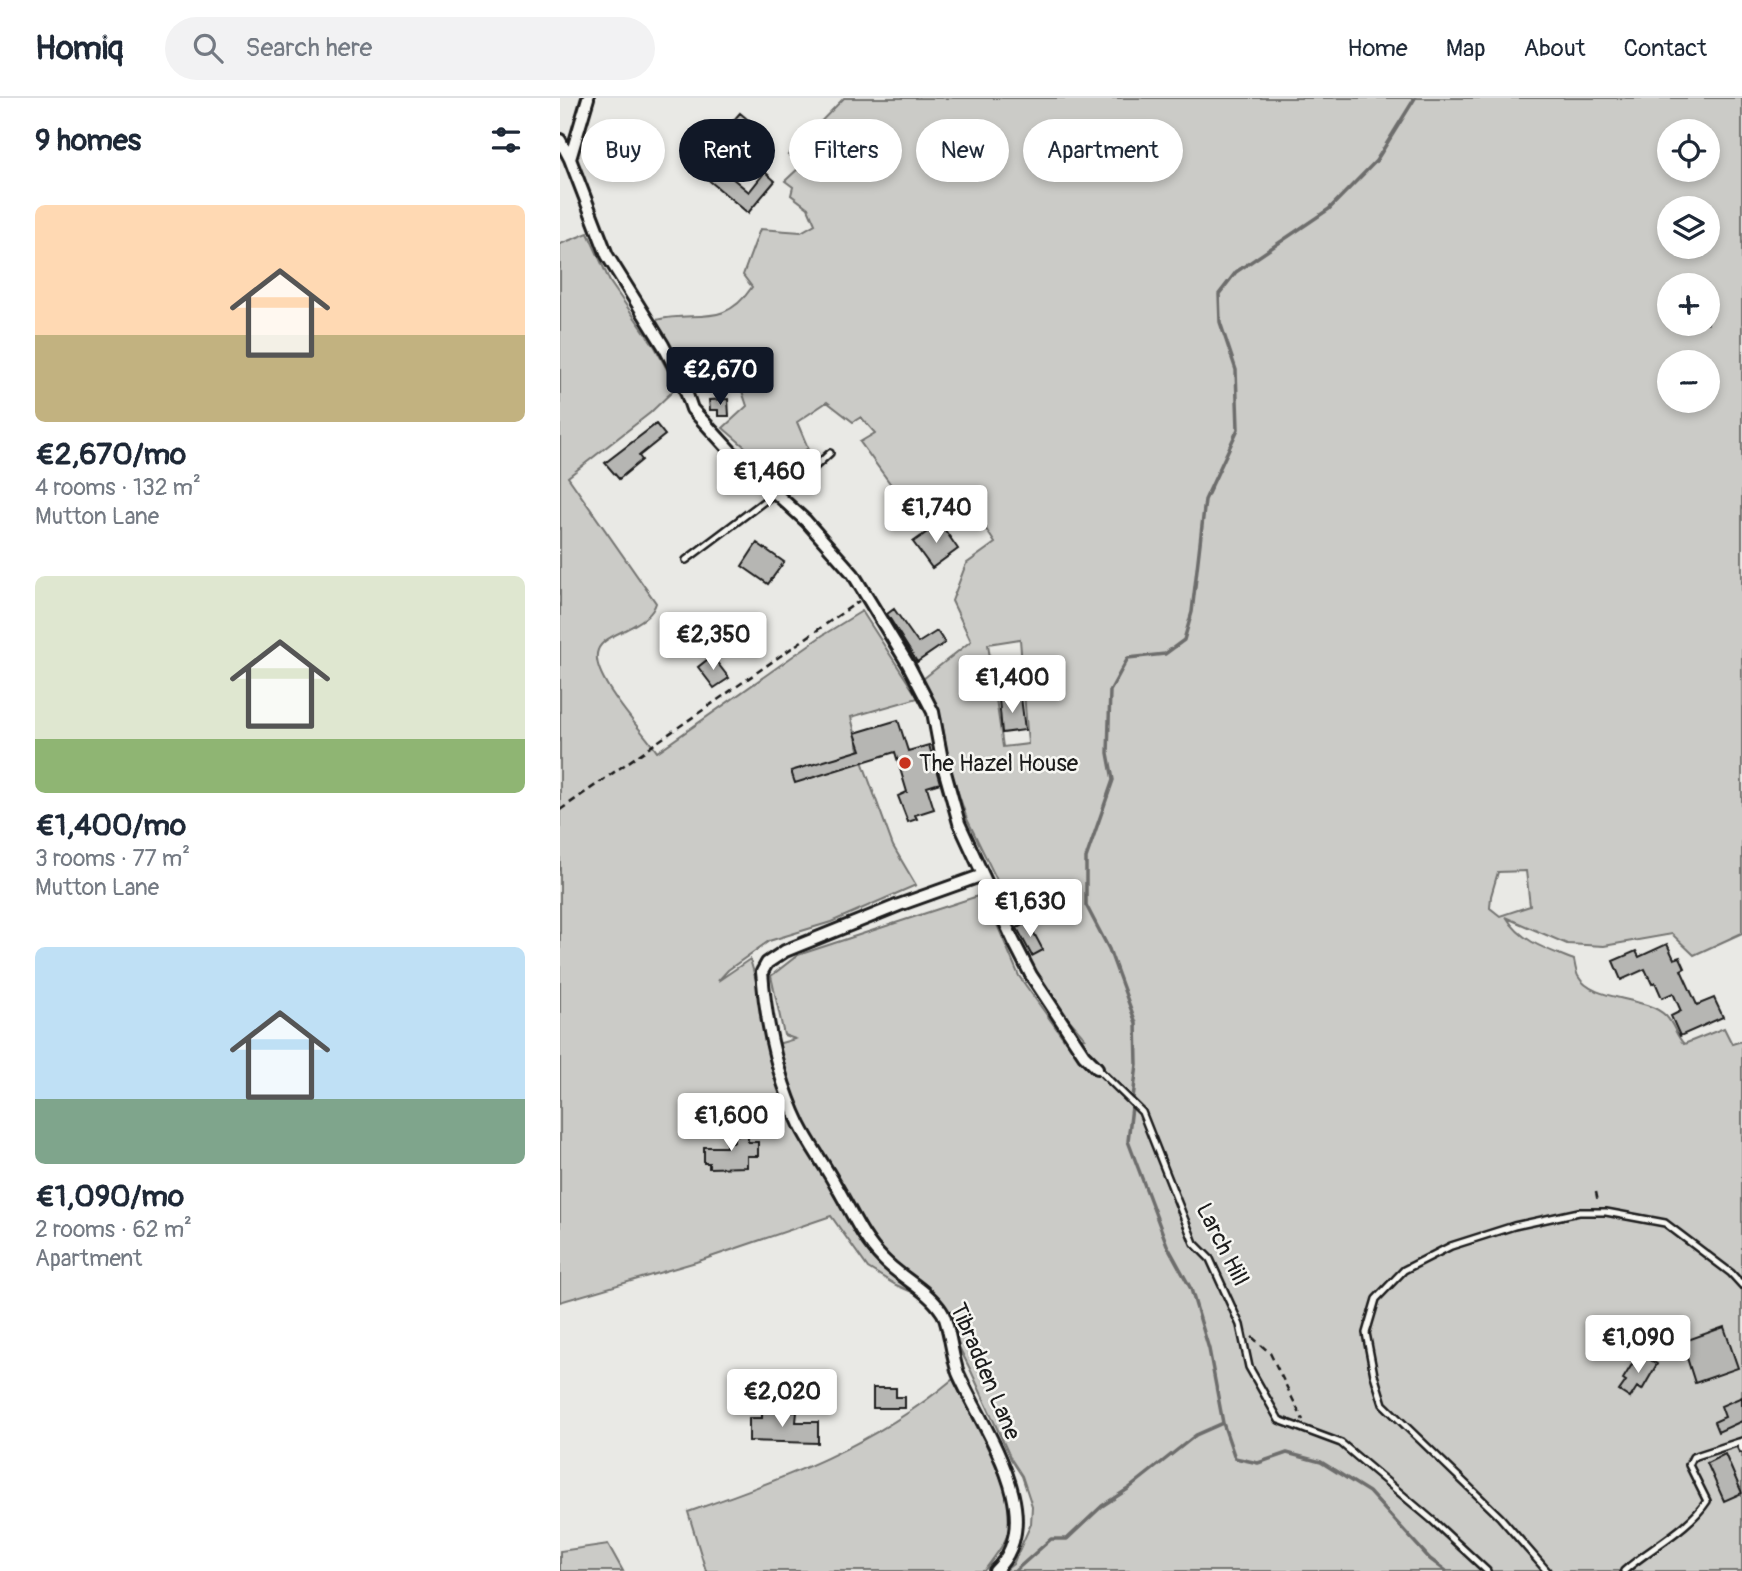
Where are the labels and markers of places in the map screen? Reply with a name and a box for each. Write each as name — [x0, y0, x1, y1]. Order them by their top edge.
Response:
pin: €2,670 — [663, 348, 777, 407]
pin: €1,460 — [712, 450, 826, 509]
pin: €1,740 — [879, 486, 993, 545]
pin: €2,350 — [656, 612, 770, 672]
pin: €1,400 — [955, 656, 1069, 715]
place label: The Hazel House — [919, 749, 1079, 778]
marker: The Hazel House — [897, 755, 913, 771]
pin: €1,630 — [973, 880, 1087, 939]
pin: €1,600 — [674, 1094, 788, 1153]
pin: €1,090 — [1581, 1316, 1695, 1375]
pin: €2,020 — [725, 1370, 839, 1429]

